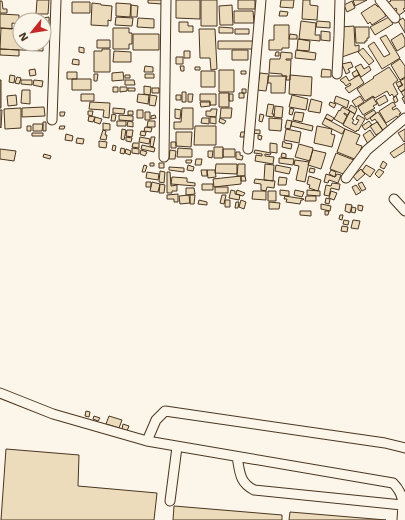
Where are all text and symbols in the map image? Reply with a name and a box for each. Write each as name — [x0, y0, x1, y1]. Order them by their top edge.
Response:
north arrow — [12, 12, 52, 52]
text: N — [16, 30, 31, 44]

